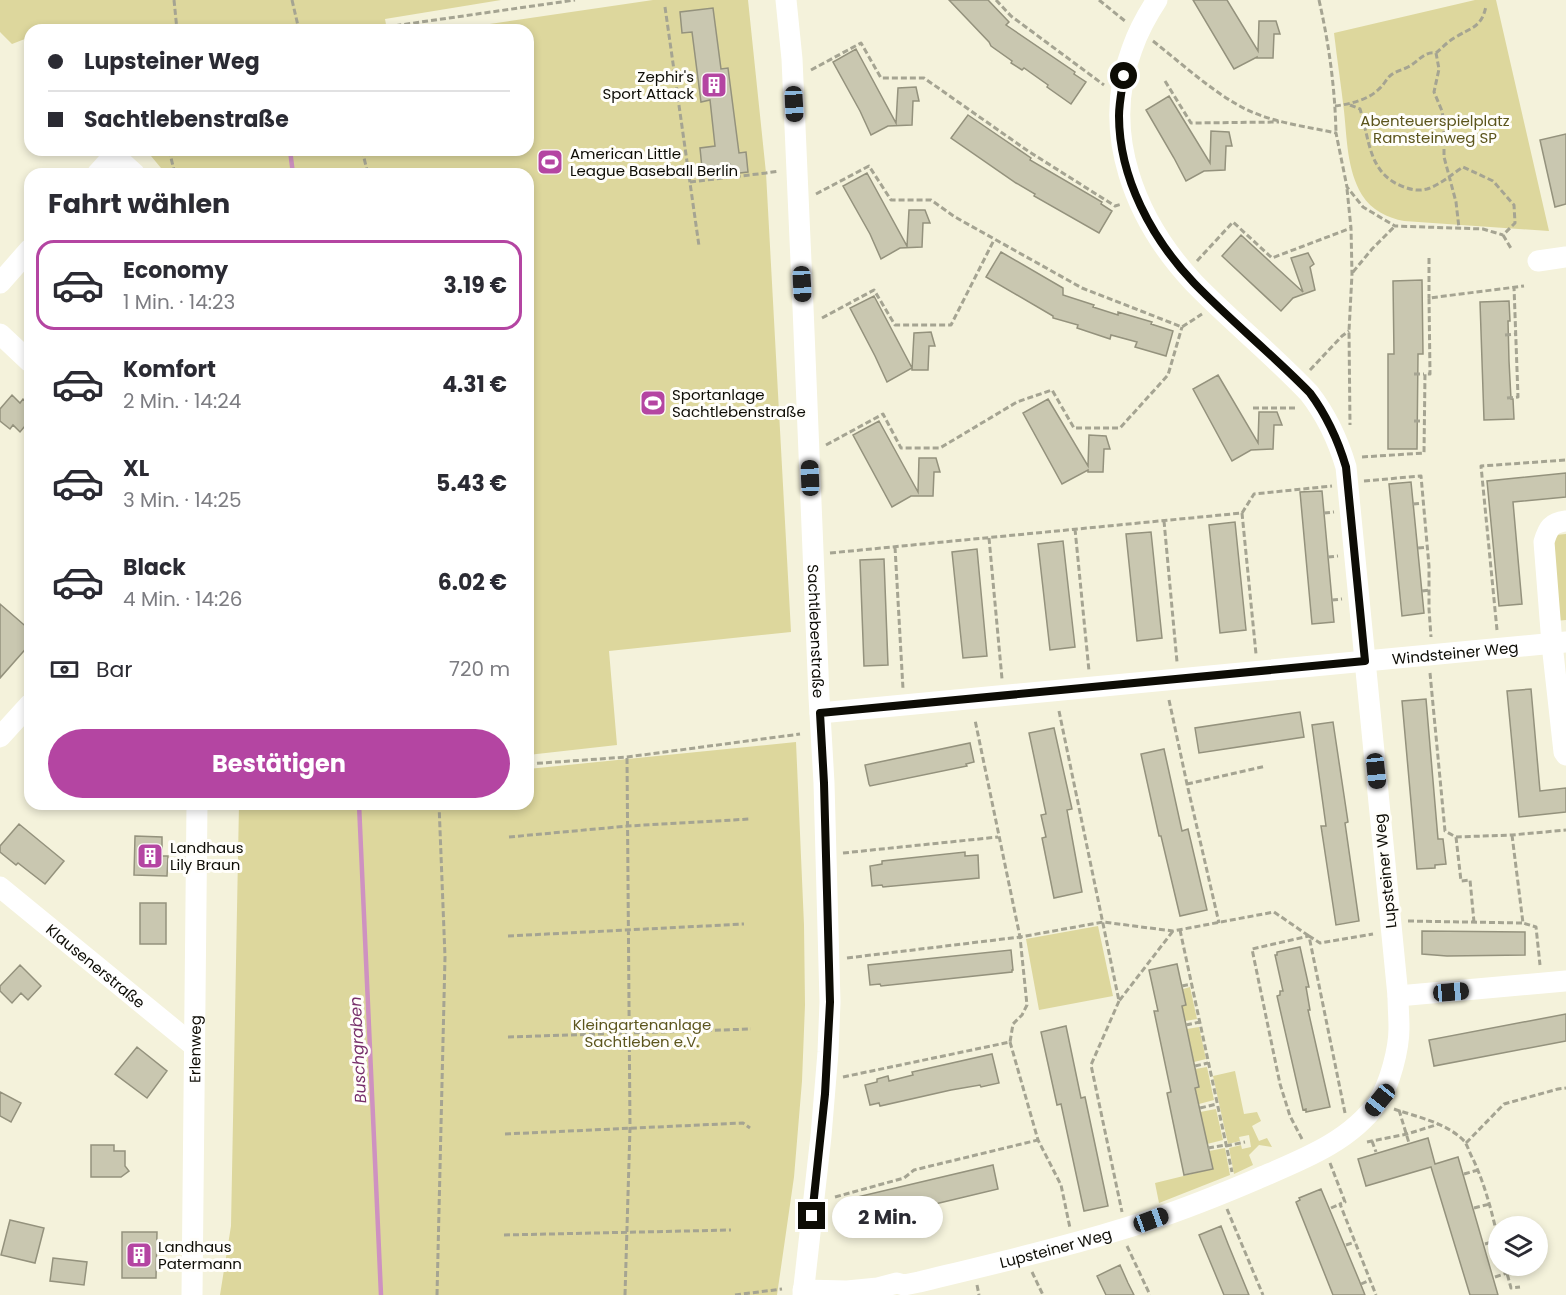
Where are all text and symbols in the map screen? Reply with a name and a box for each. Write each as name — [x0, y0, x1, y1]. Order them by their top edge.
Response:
text: Lupsteiner Weg — [84, 46, 260, 77]
route start — [1110, 62, 1137, 89]
place label: Zephir's Sport Attack — [602, 66, 694, 104]
building icon: Zephir's Sport Attack — [699, 70, 729, 100]
car — [784, 86, 804, 122]
text: Sachtlebenstraße — [84, 104, 289, 135]
park label: Abenteuerspielplatz Ramsteinweg SP — [1360, 110, 1510, 148]
place label: American Little League Baseball Berlin — [570, 143, 738, 181]
sports icon: American Little League Baseball Berlin — [535, 147, 565, 177]
text: Fahrt wählen — [48, 185, 230, 222]
text: Economy — [123, 255, 228, 286]
icon: car — [51, 258, 105, 312]
car — [792, 266, 812, 302]
text: 3.19 € — [444, 270, 507, 301]
text: 1 Min. · 14:23 — [123, 288, 235, 316]
text: Komfort — [123, 354, 216, 385]
icon: car — [51, 357, 105, 411]
text: 4.31 € — [442, 369, 507, 400]
place label: Sportanlage Sachtlebenstraße — [672, 384, 806, 422]
text: 2 Min. · 14:24 — [123, 387, 241, 415]
sports icon: Sportanlage Sachtlebenstraße — [638, 388, 668, 418]
text: XL — [123, 453, 149, 484]
icon: car — [51, 456, 105, 510]
car — [800, 460, 820, 496]
text: 5.43 € — [436, 468, 507, 499]
text: 3 Min. · 14:25 — [123, 486, 241, 514]
text: Black — [123, 552, 186, 583]
icon: car — [51, 555, 105, 609]
street label: Sachtlebenstraße — [803, 564, 830, 698]
text: 6.02 € — [438, 567, 507, 598]
text: 4 Min. · 14:26 — [123, 585, 242, 613]
street label: Windsteiner Weg — [1391, 636, 1519, 669]
icon: cash — [48, 653, 81, 686]
text: Bar — [96, 654, 133, 685]
text: 720 m — [449, 655, 510, 683]
button: Bestätigen — [48, 729, 510, 798]
car — [1365, 752, 1387, 790]
street label: Lupsteiner Weg — [1369, 813, 1401, 929]
place label: Landhaus Lily Braun — [170, 837, 244, 875]
building icon: Landhaus Lily Braun — [135, 841, 165, 871]
street label: Klausenerstraße — [42, 919, 150, 1013]
car — [1432, 981, 1470, 1003]
water label: Buschgraben — [344, 996, 372, 1104]
park label: Kleingartenanlage Sachtleben e.V. — [573, 1014, 711, 1052]
street label: Erlenweg — [184, 1015, 205, 1083]
car — [1362, 1080, 1398, 1120]
callout: 2 Min. — [833, 1195, 944, 1237]
route end — [798, 1202, 825, 1229]
text: 2 Min. — [858, 1203, 917, 1231]
car — [1131, 1205, 1171, 1235]
map controls — [1488, 1216, 1548, 1276]
button: layers — [1488, 1216, 1548, 1276]
street label: Lupsteiner Weg — [997, 1222, 1114, 1273]
place label: Landhaus Patermann — [158, 1236, 242, 1274]
building icon: Landhaus Patermann — [124, 1240, 154, 1270]

